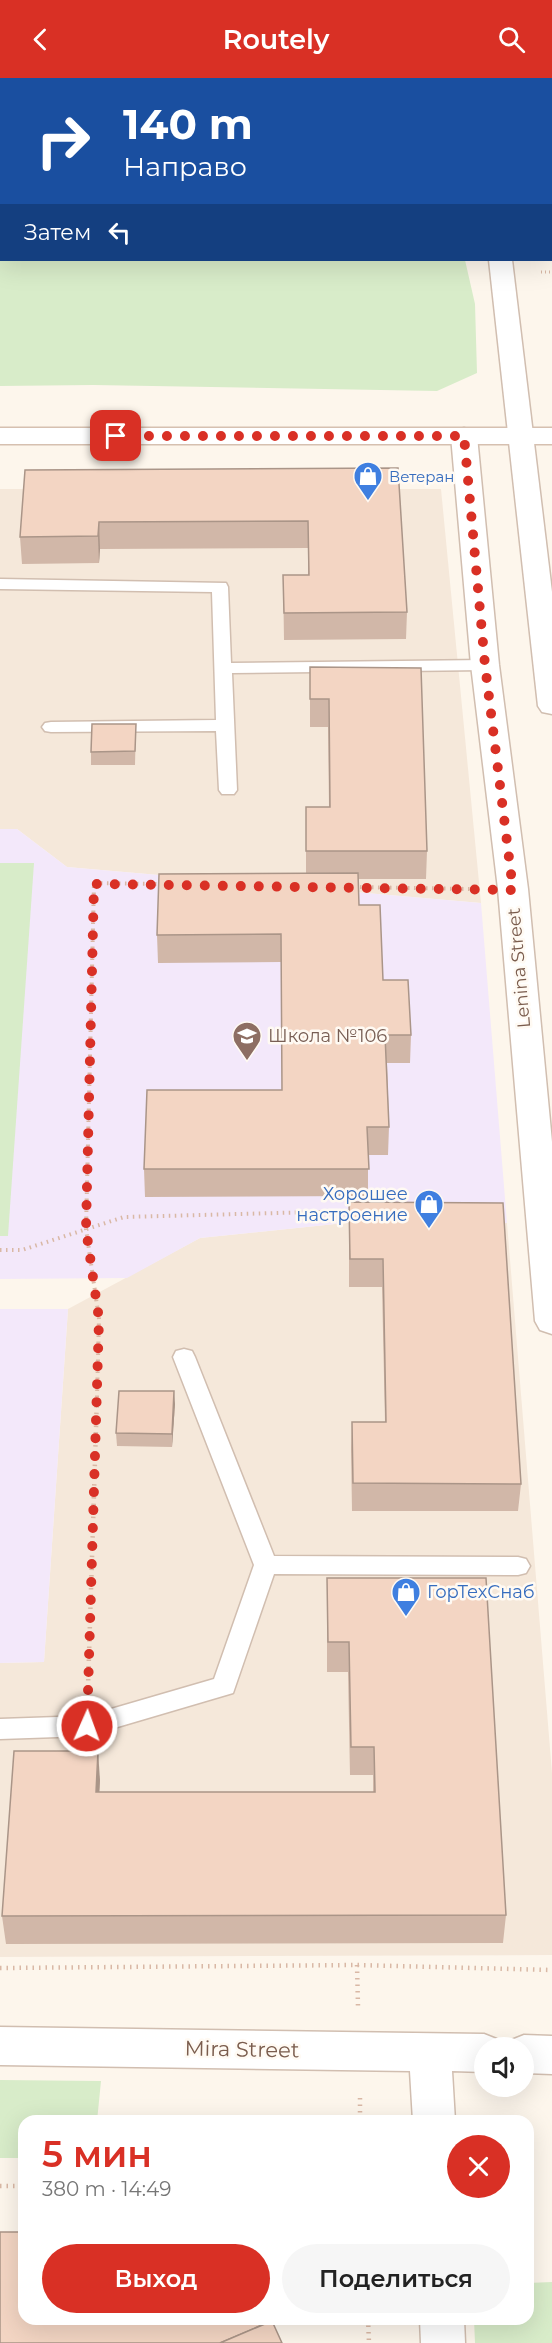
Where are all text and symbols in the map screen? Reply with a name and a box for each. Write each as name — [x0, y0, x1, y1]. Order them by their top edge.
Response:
icon: back — [24, 23, 57, 56]
text: Routely — [223, 23, 329, 56]
icon: search — [495, 23, 528, 56]
text: 140 m — [123, 98, 253, 150]
icon: right — [24, 102, 102, 180]
text: Направо — [123, 150, 247, 183]
icon: left — [103, 216, 136, 249]
text: Затем — [24, 219, 91, 246]
pin — [90, 410, 141, 461]
icon: arrive — [99, 419, 132, 452]
shop icon: Ветеран — [352, 460, 384, 502]
place label: Ветеран — [389, 467, 454, 486]
street label: Lenina Street — [503, 907, 535, 1029]
school or university icon: Школа №106 — [231, 1020, 263, 1062]
place label: Школа №106 — [268, 1025, 387, 1047]
place label: Хорошее настроение — [296, 1183, 408, 1226]
shop icon: Хорошее настроение — [413, 1188, 445, 1230]
shop icon: ГорТехСнаб — [390, 1576, 422, 1618]
place label: ГорТехСнаб — [427, 1581, 535, 1603]
position arrow — [55, 1694, 119, 1758]
street label: Mira Street — [184, 2036, 300, 2062]
map controls — [474, 2037, 534, 2097]
button: sound — [474, 2037, 534, 2097]
text: 5 мин — [42, 2132, 152, 2176]
button: close — [447, 2135, 510, 2198]
text: 380 m · 14:49 — [42, 2177, 171, 2201]
button: Выход — [42, 2244, 270, 2313]
button: Поделиться — [282, 2244, 510, 2313]

